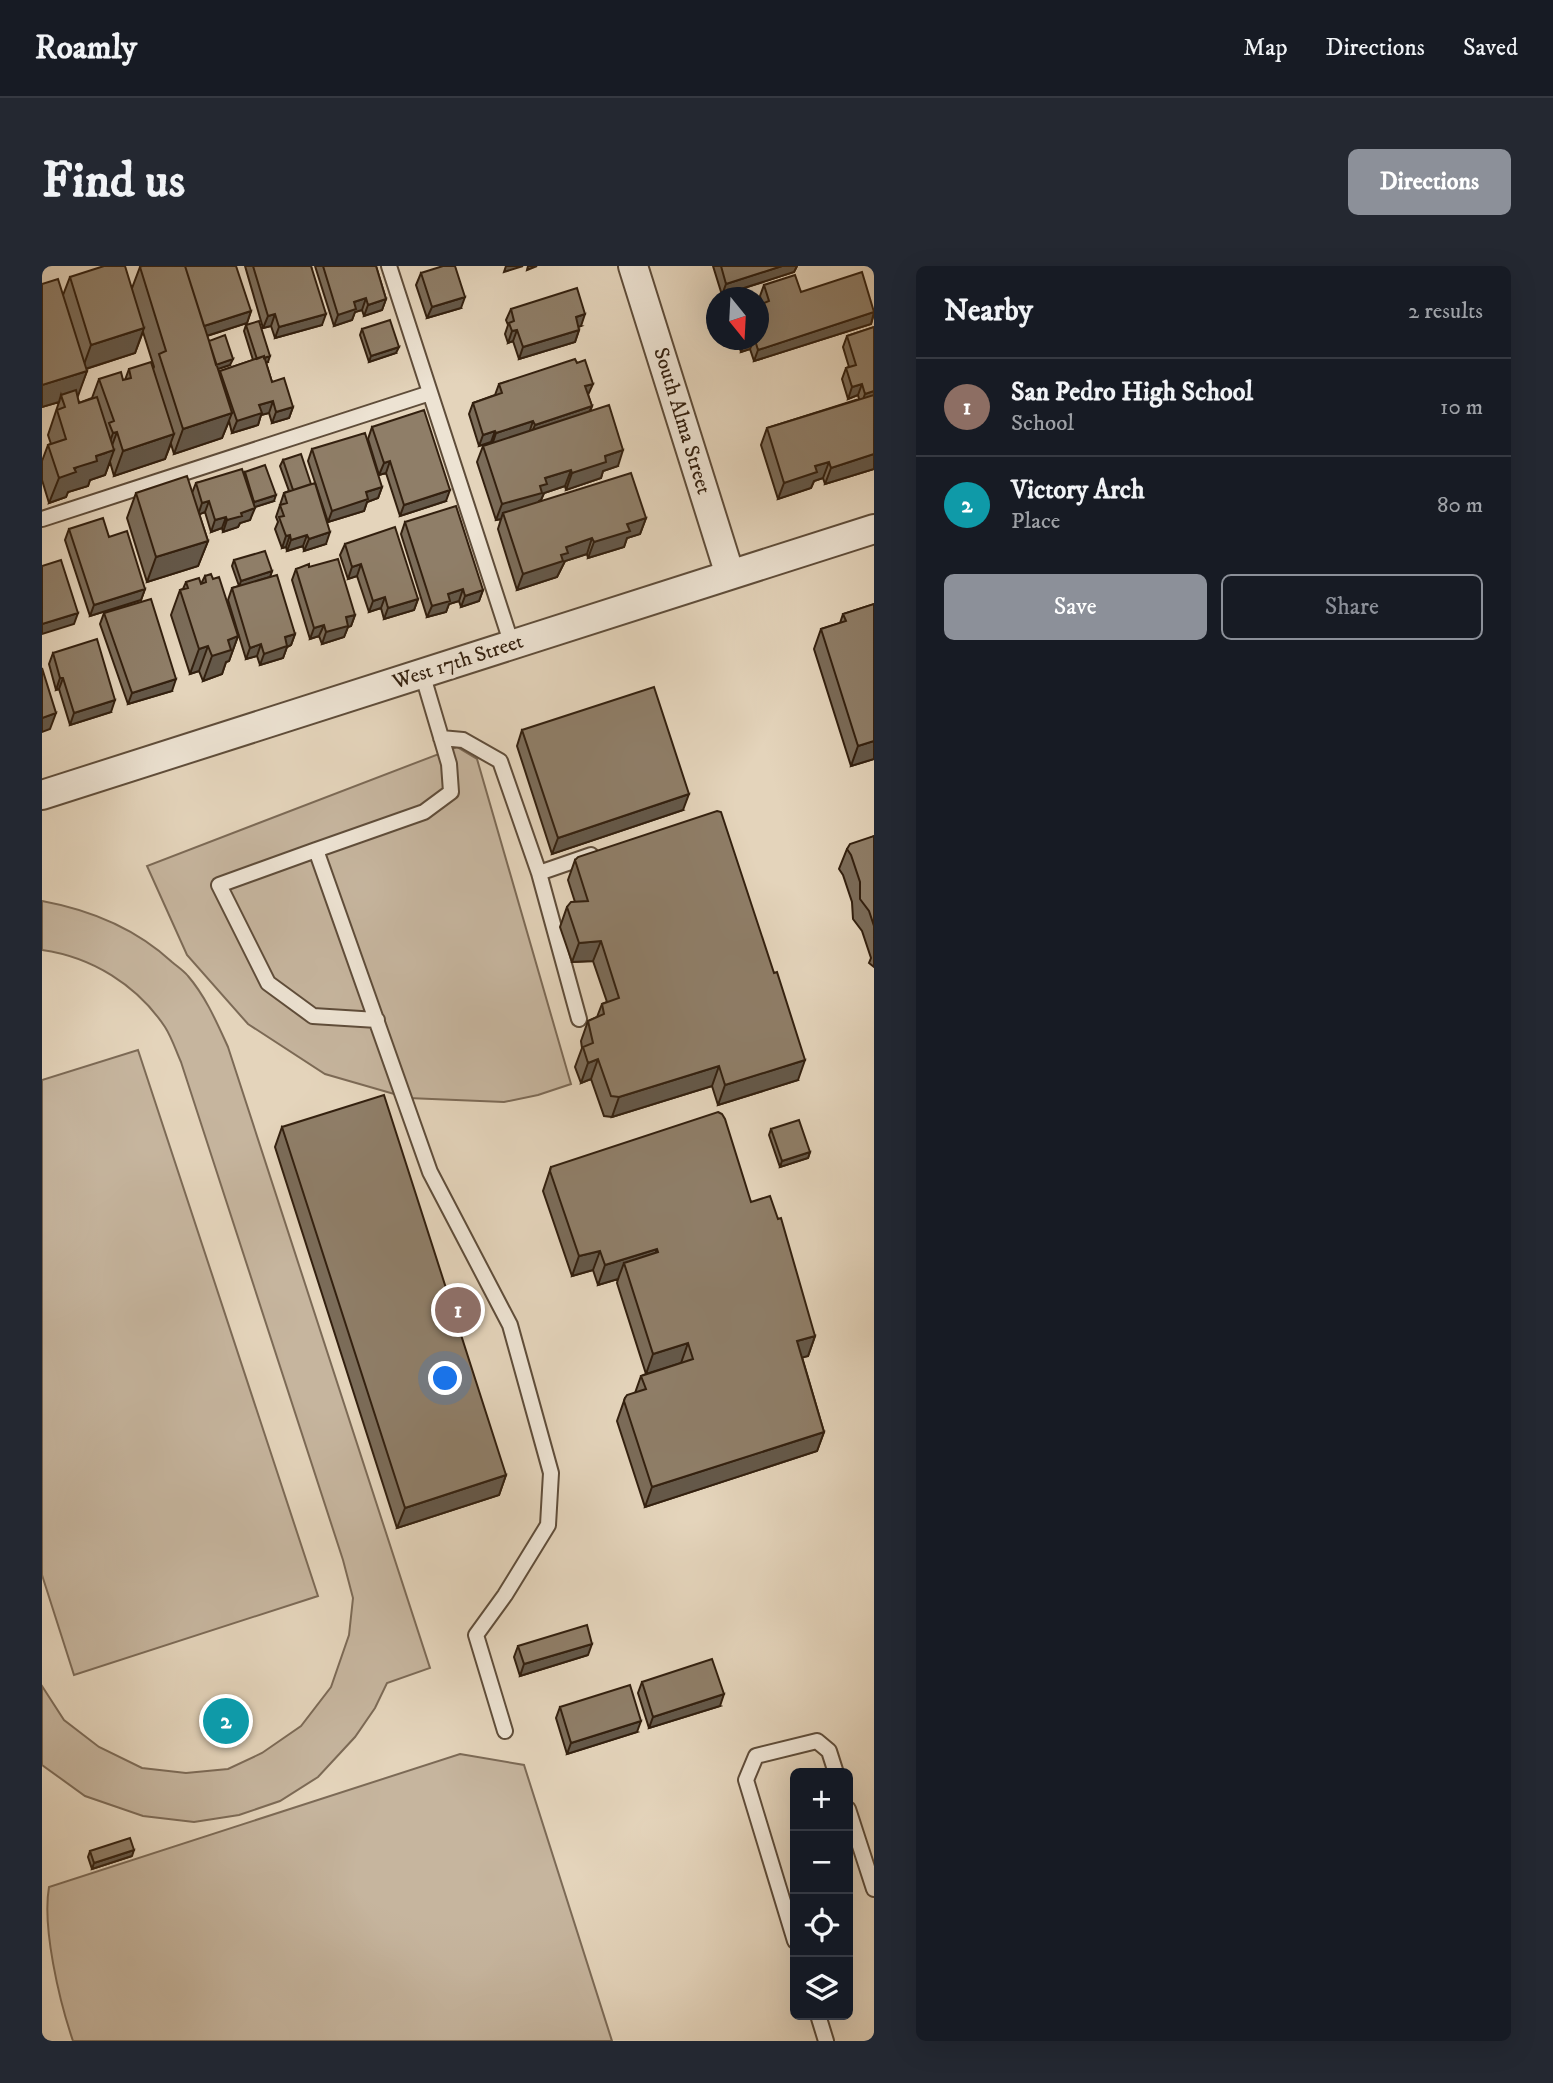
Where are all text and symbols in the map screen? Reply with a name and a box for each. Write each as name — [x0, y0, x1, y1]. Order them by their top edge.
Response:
text: Roamly — [35, 28, 137, 69]
text: Map — [1243, 33, 1288, 63]
text: Directions — [1326, 33, 1425, 63]
text: Saved — [1463, 33, 1518, 63]
button: Directions — [1348, 149, 1511, 215]
text: Find us — [42, 151, 185, 213]
north arrow — [706, 287, 769, 350]
text: Nearby — [944, 293, 1033, 330]
text: 2 results — [1408, 297, 1483, 326]
street label: South Alma Street — [647, 344, 717, 498]
text: San Pedro High School — [1011, 376, 1253, 409]
text: 1 — [963, 393, 971, 422]
text: 10 m — [1440, 393, 1483, 422]
text: School — [1011, 409, 1074, 438]
text: Victory Arch — [1011, 474, 1145, 507]
text: 2 — [961, 491, 973, 520]
text: 80 m — [1437, 491, 1483, 520]
text: Place — [1011, 507, 1060, 536]
button: Save — [944, 574, 1207, 640]
button: Share — [1221, 574, 1483, 640]
street label: West 17th Street — [388, 629, 527, 696]
pin: 1 — [435, 1284, 481, 1336]
your location — [428, 1361, 462, 1395]
pin: 2 — [203, 1695, 249, 1747]
map controls — [790, 1768, 853, 2020]
button: + — [790, 1768, 853, 1831]
button: − — [790, 1831, 853, 1894]
button: locate — [790, 1894, 853, 1957]
button: layers — [790, 1957, 853, 2020]

